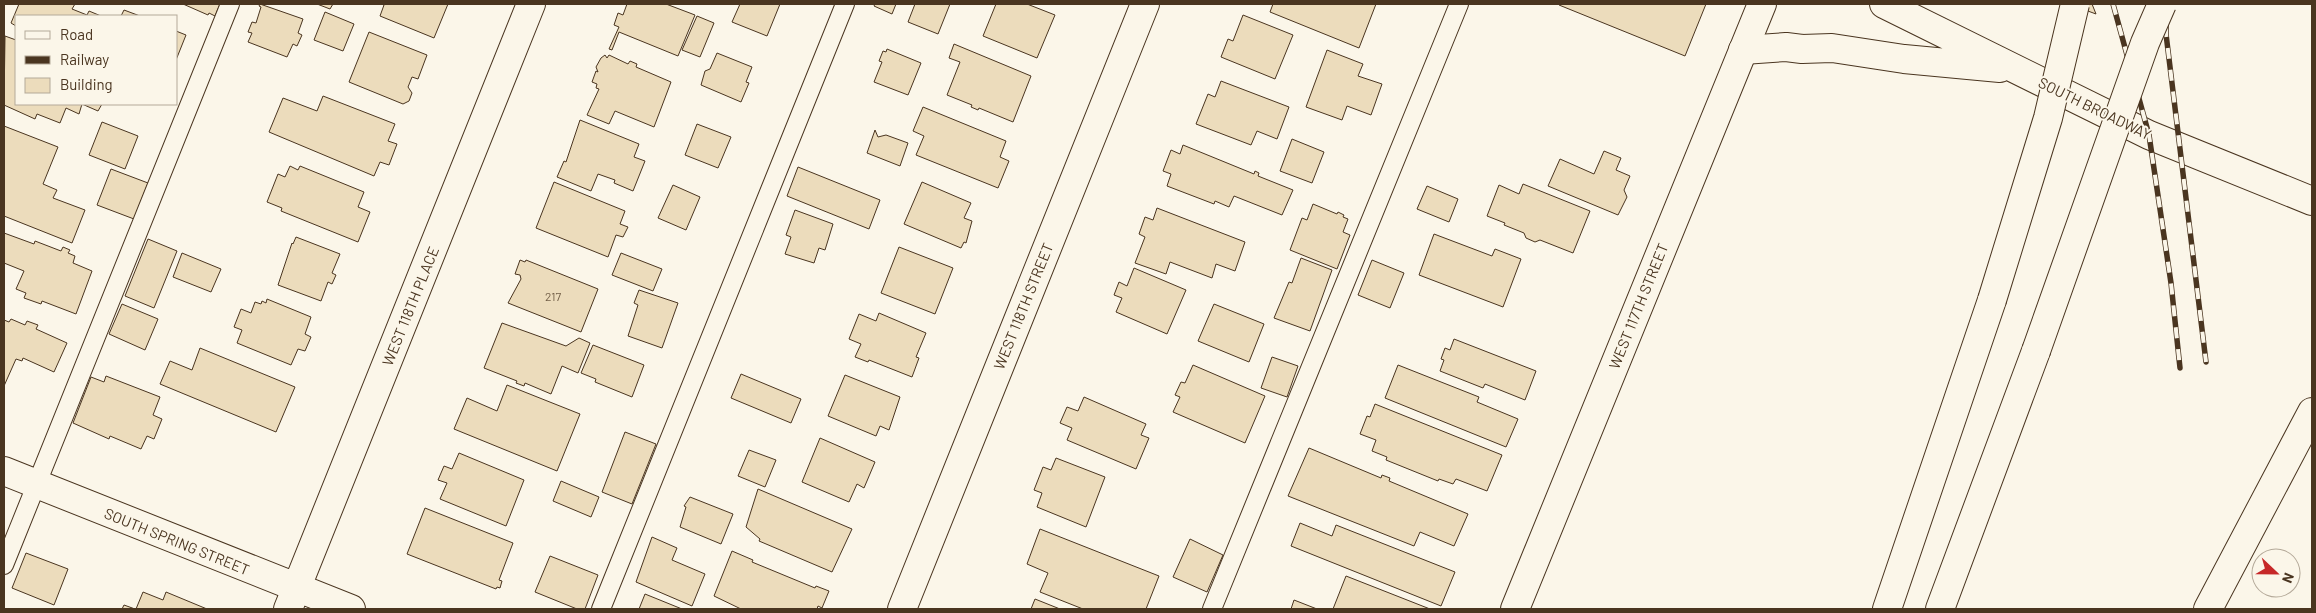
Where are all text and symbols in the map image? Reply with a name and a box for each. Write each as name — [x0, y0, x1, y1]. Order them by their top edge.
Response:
legend — [15, 15, 178, 105]
text: Road — [60, 25, 93, 43]
text: Railway — [60, 50, 109, 68]
street label: SOUTH BROADWAY — [2036, 73, 2154, 143]
text: Building — [60, 75, 113, 93]
street label: WEST 118TH STREET — [989, 240, 1057, 372]
street label: WEST 117TH STREET — [1605, 241, 1671, 371]
street label: WEST 118TH PLACE — [378, 244, 442, 368]
house number: 217 — [545, 289, 561, 303]
street label: SOUTH SPRING STREET — [102, 504, 252, 578]
north arrow — [2251, 548, 2301, 598]
text: N — [2279, 571, 2298, 586]

